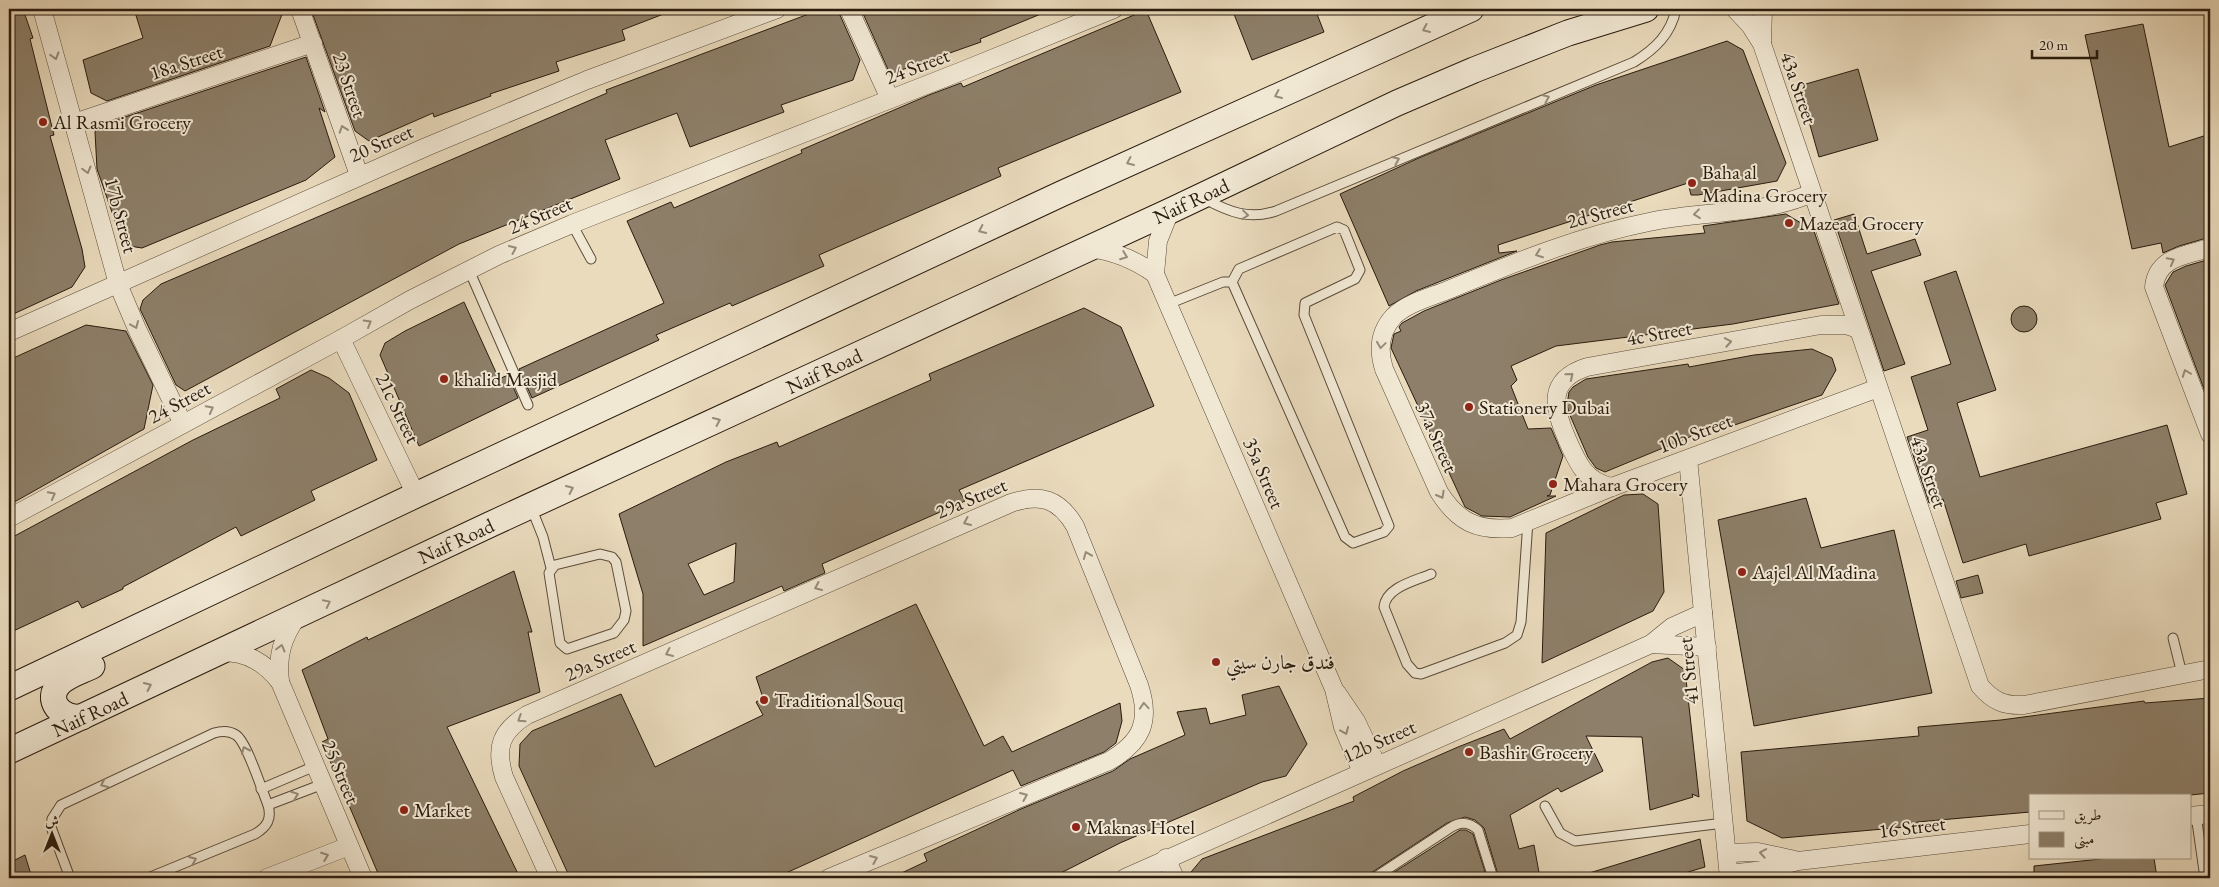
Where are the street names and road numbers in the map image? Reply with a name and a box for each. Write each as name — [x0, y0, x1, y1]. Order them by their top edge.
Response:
street label: 18a Street — [146, 38, 226, 86]
street label: 24 Street — [881, 42, 954, 90]
street label: 43a Street — [1774, 48, 1824, 128]
street label: 23 Street — [327, 49, 373, 122]
street label: 20 Street — [345, 118, 418, 168]
street label: Naif Road — [1149, 172, 1234, 230]
street label: 17b Street — [98, 174, 144, 256]
street label: 24 Street — [504, 190, 577, 240]
street label: 2d Street — [1564, 192, 1637, 234]
street label: 4c Street — [1624, 314, 1694, 352]
street label: Naif Road — [782, 342, 867, 400]
street label: 21c Street — [370, 368, 426, 448]
street label: 24 Street — [143, 374, 215, 429]
street label: 37a Street — [1410, 397, 1464, 477]
street label: 10b Street — [1654, 407, 1736, 459]
street label: 43a Street — [1904, 432, 1954, 512]
street label: 35a Street — [1237, 433, 1291, 513]
street label: 29a Street — [931, 471, 1011, 525]
street label: Naif Road — [414, 512, 499, 570]
street label: 29a Street — [560, 633, 640, 687]
street label: 41 Street — [1671, 636, 1704, 706]
street label: Naif Road — [48, 685, 133, 743]
street label: 12b Street — [1338, 713, 1420, 769]
street label: 25 Street — [316, 736, 366, 809]
street label: 16 Street — [1877, 810, 1948, 844]

